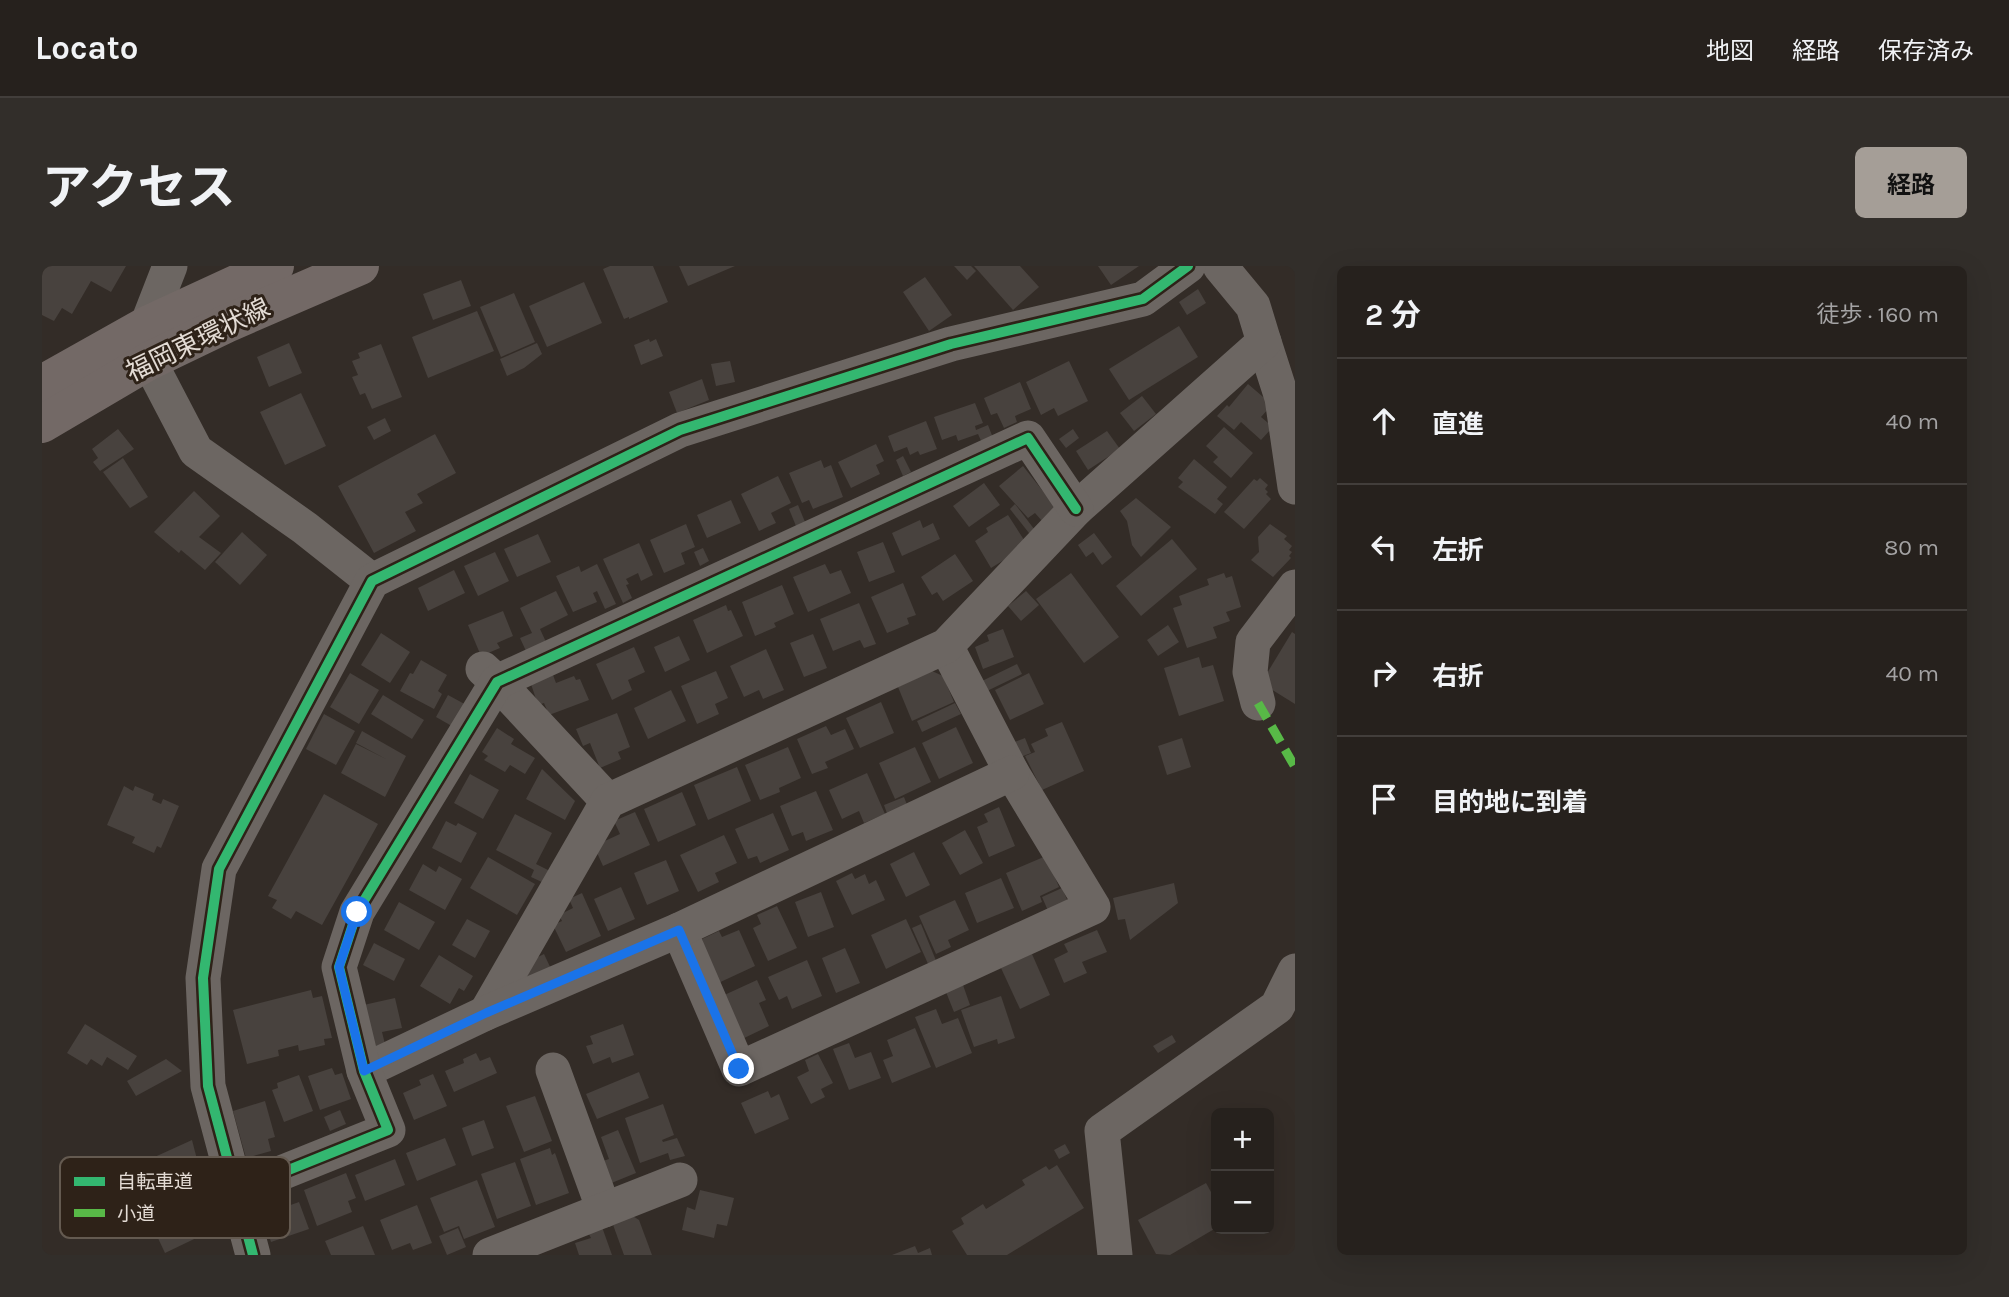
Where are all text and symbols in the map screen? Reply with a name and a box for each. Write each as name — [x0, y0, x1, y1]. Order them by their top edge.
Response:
text: Locato — [35, 29, 138, 67]
text: 地図 — [1706, 37, 1754, 65]
text: 経路 — [1792, 37, 1840, 65]
text: 保存済み — [1878, 37, 1974, 65]
button: 経路 — [1855, 147, 1967, 218]
text: アクセス — [42, 159, 236, 216]
street label: 福岡東環状線 — [121, 292, 275, 388]
text: 2 分 — [1365, 297, 1421, 333]
text: 徒歩 · 160 m — [1817, 301, 1939, 328]
icon: ahead — [1365, 402, 1403, 440]
text: 40 m — [1886, 408, 1939, 435]
text: 直進 — [1432, 409, 1484, 440]
icon: left — [1365, 528, 1403, 566]
text: 80 m — [1884, 534, 1939, 561]
text: 左折 — [1432, 535, 1484, 566]
icon: right — [1365, 654, 1403, 692]
text: 40 m — [1886, 660, 1939, 687]
text: 右折 — [1432, 661, 1484, 692]
icon: arrive — [1365, 780, 1403, 818]
text: 目的地に到着 — [1432, 787, 1588, 818]
route start — [341, 896, 372, 927]
route end — [723, 1053, 754, 1084]
map controls — [1211, 1108, 1274, 1234]
button: + — [1211, 1108, 1274, 1171]
legend — [60, 1157, 290, 1238]
text: 自転車道 — [117, 1171, 193, 1193]
button: − — [1211, 1171, 1274, 1234]
text: 小道 — [117, 1203, 155, 1225]

